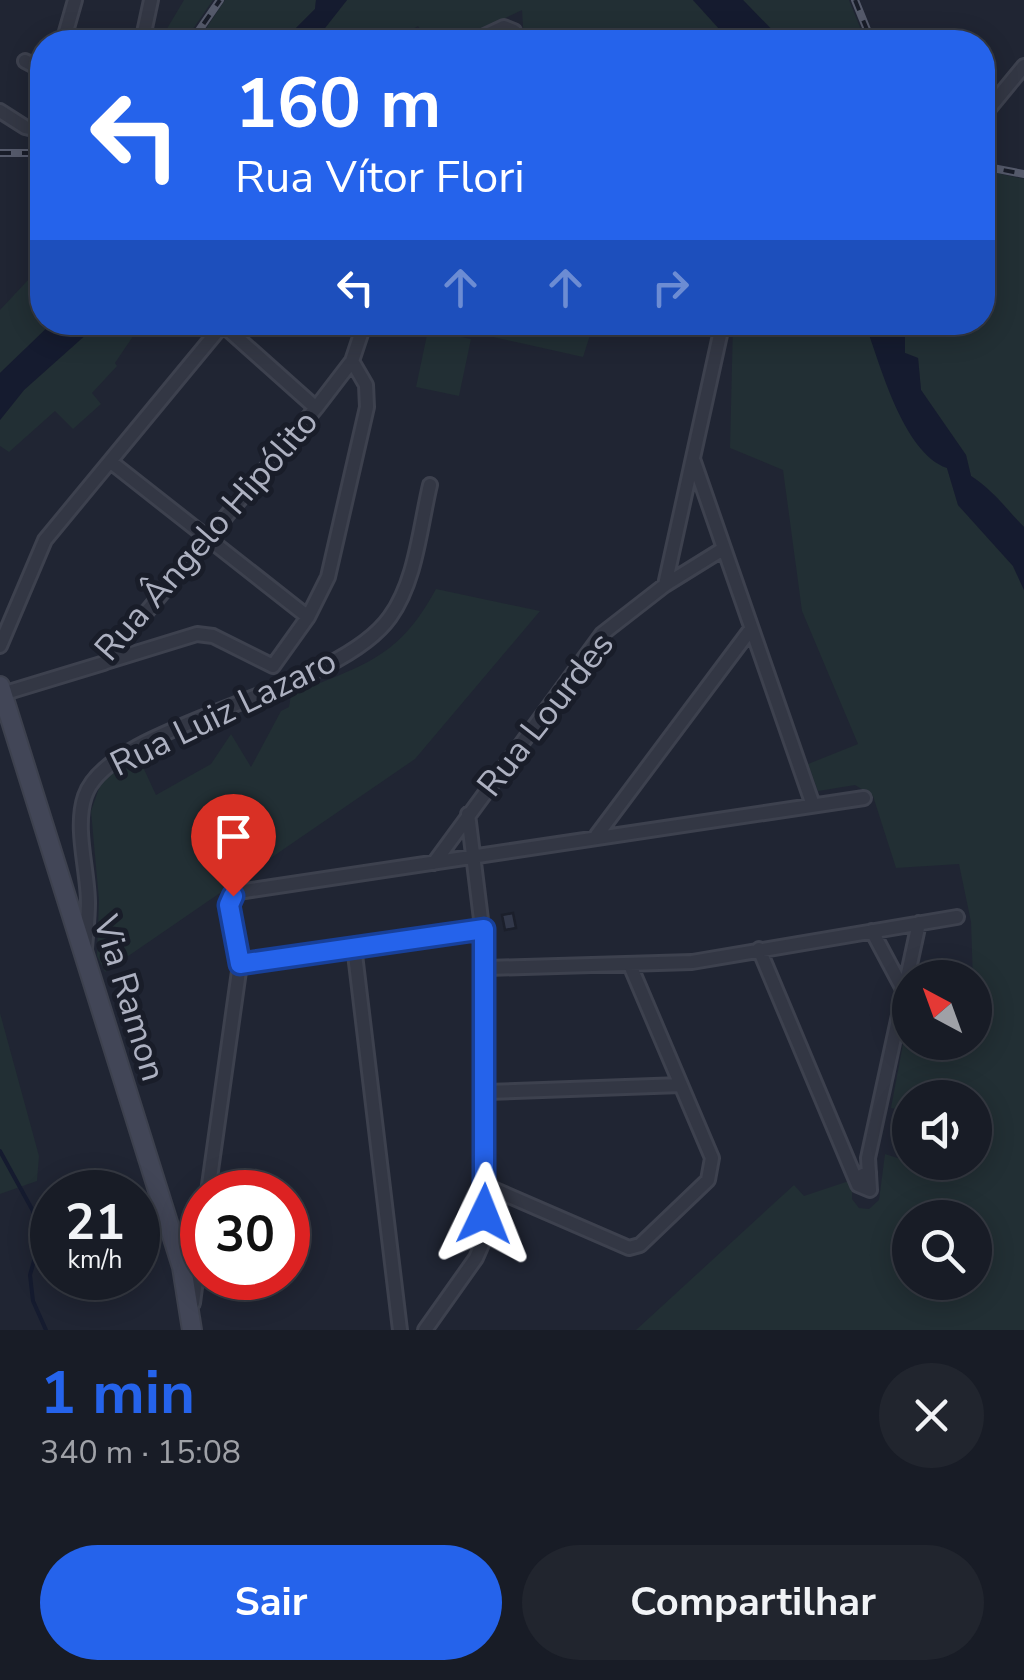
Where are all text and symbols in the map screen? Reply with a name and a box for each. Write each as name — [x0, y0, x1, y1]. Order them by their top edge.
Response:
text: 160 m — [235, 56, 441, 152]
icon: left — [70, 70, 200, 200]
text: Rua Vítor Flori — [235, 147, 525, 208]
icon: left — [328, 260, 383, 315]
icon: ahead — [433, 260, 488, 315]
icon: ahead — [538, 260, 593, 315]
icon: right — [643, 260, 698, 315]
street label: Rua Ângelo Hipólito — [84, 400, 329, 671]
street label: Rua Lourdes — [466, 622, 624, 806]
street label: Rua Luiz Lazaro — [102, 637, 344, 788]
pin — [191, 794, 276, 897]
icon: arrive — [206, 809, 261, 864]
street label: Via Ramon — [82, 909, 177, 1087]
north arrow — [892, 960, 992, 1060]
map controls — [892, 960, 992, 1300]
button: sound — [892, 1080, 992, 1180]
position arrow — [432, 1162, 536, 1266]
speed limit sign: 30 — [180, 1170, 310, 1300]
text: 21 — [65, 1188, 125, 1257]
button: search — [892, 1200, 992, 1300]
text: km/h — [67, 1243, 123, 1277]
text: 1 min — [40, 1352, 195, 1434]
button: close — [879, 1363, 984, 1468]
text: 340 m · 15:08 — [40, 1431, 241, 1474]
button: Sair — [40, 1545, 502, 1660]
button: Compartilhar — [522, 1545, 984, 1660]

